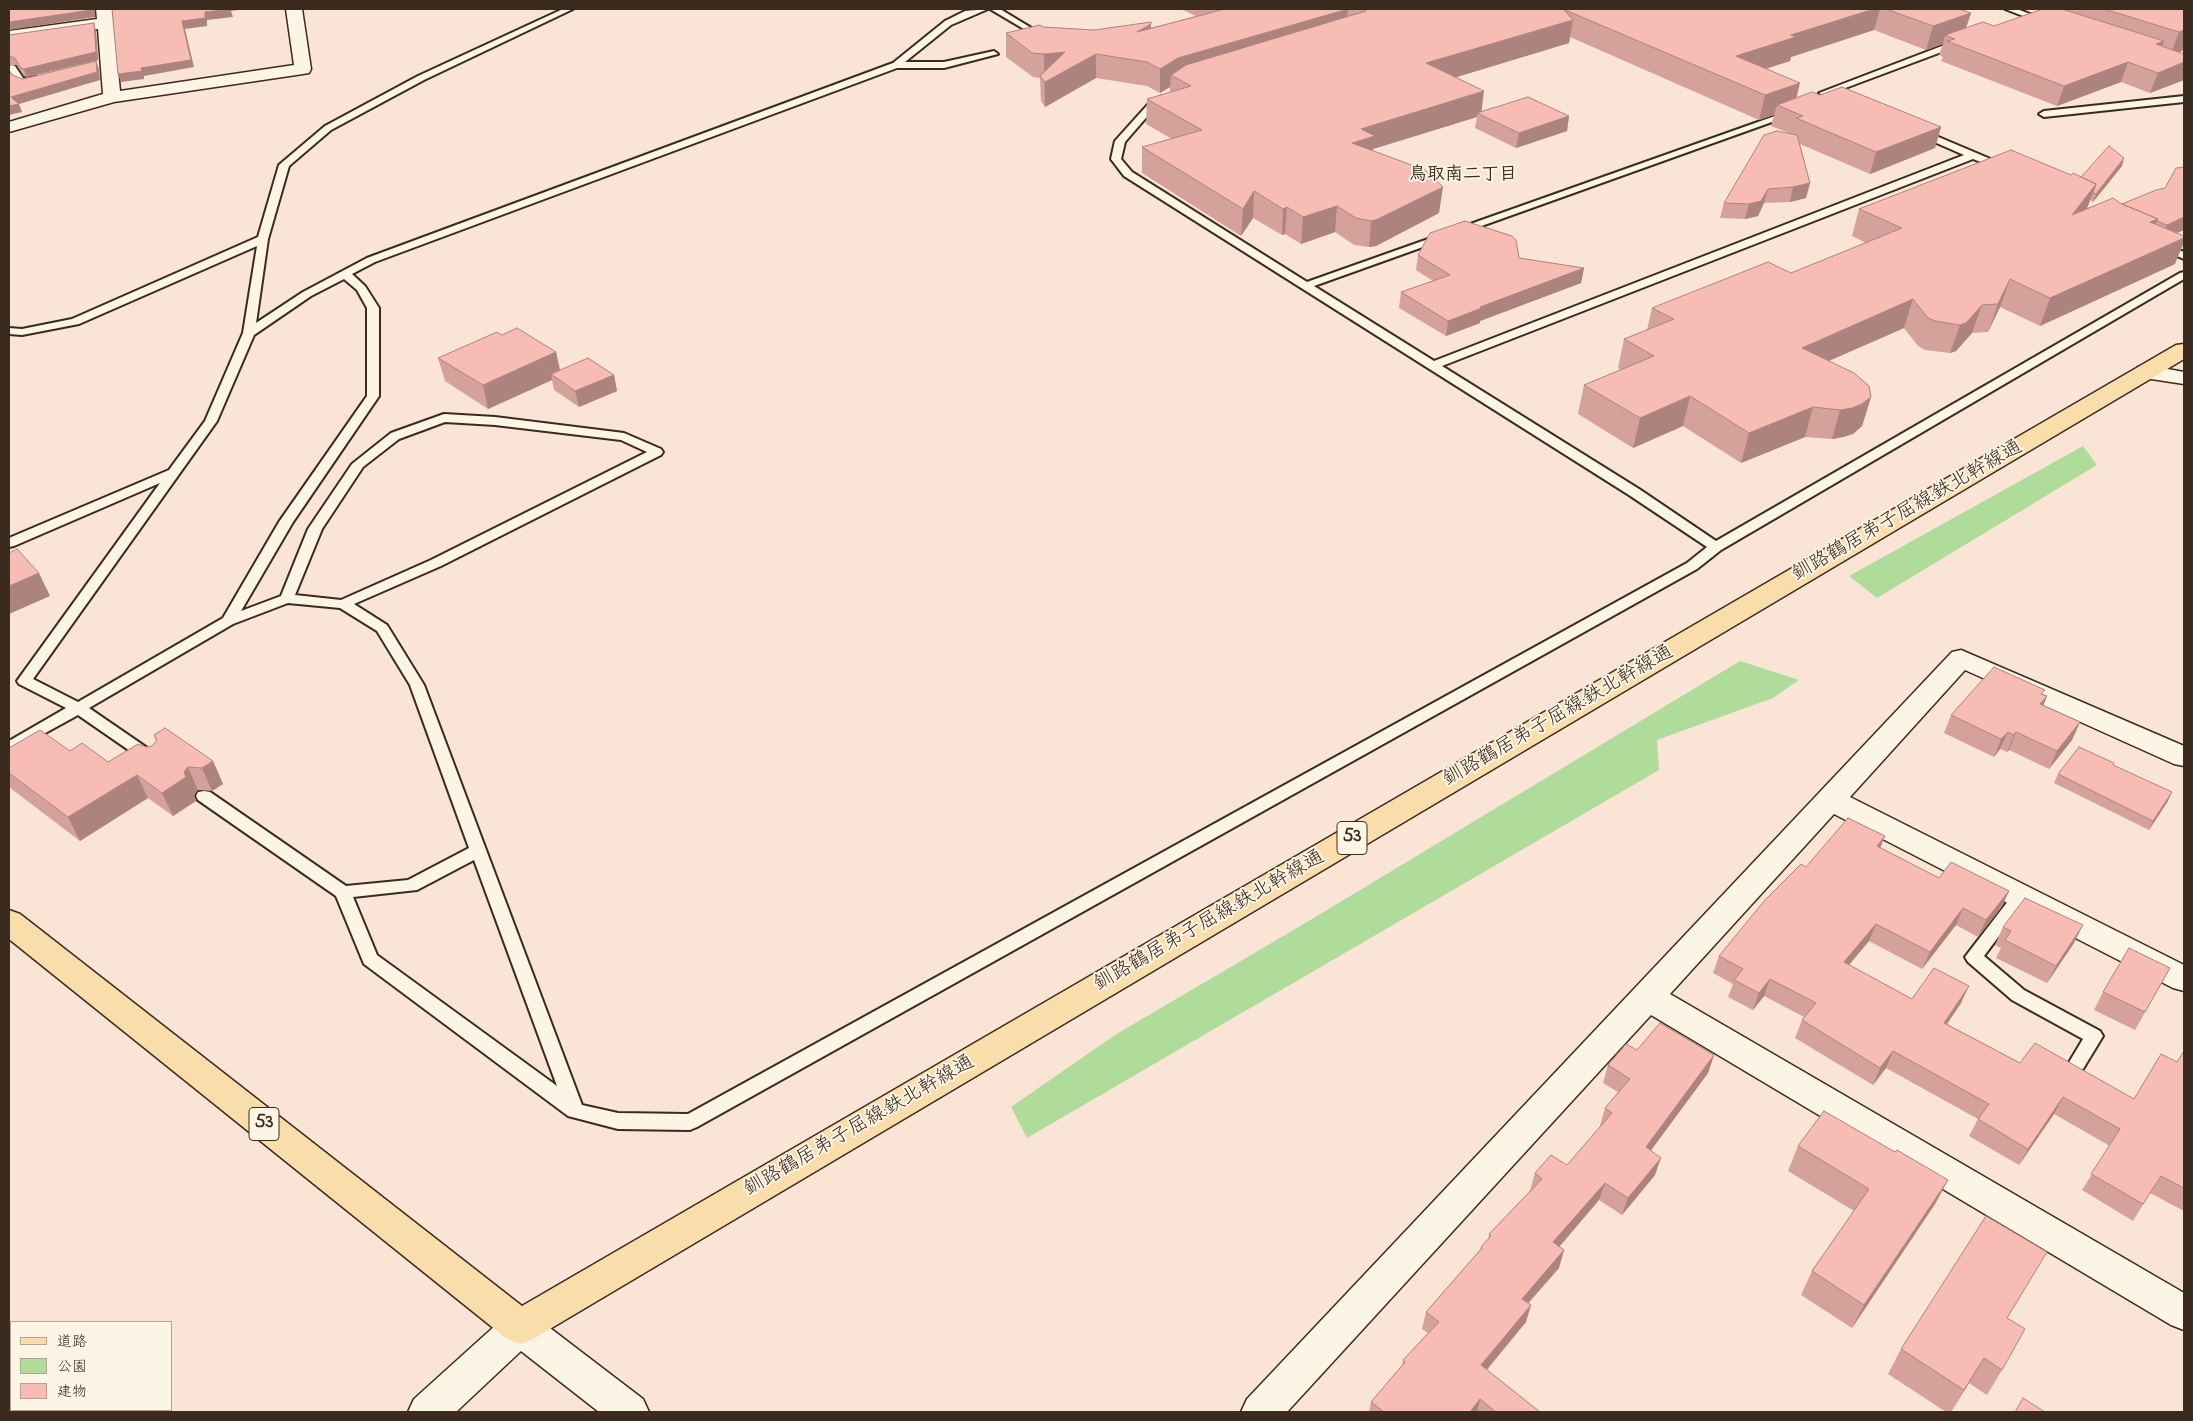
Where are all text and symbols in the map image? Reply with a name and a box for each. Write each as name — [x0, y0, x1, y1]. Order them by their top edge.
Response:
district label: 鳥取南二丁目 — [1409, 165, 1517, 187]
street label: 釧路鶴居弟子屈線:鉄北幹線通 — [1789, 436, 2027, 588]
street label: 釧路鶴居弟子屈線:鉄北幹線通 — [1440, 641, 1678, 793]
road number: 53 — [1337, 821, 1367, 854]
street label: 釧路鶴居弟子屈線:鉄北幹線通 — [1091, 846, 1329, 998]
street label: 釧路鶴居弟子屈線:鉄北幹線通 — [741, 1051, 979, 1203]
road number: 53 — [249, 1108, 279, 1140]
legend — [10, 1321, 172, 1411]
text: 道路 — [57, 1331, 87, 1353]
text: 公園 — [57, 1356, 87, 1378]
text: 建物 — [57, 1381, 87, 1403]

